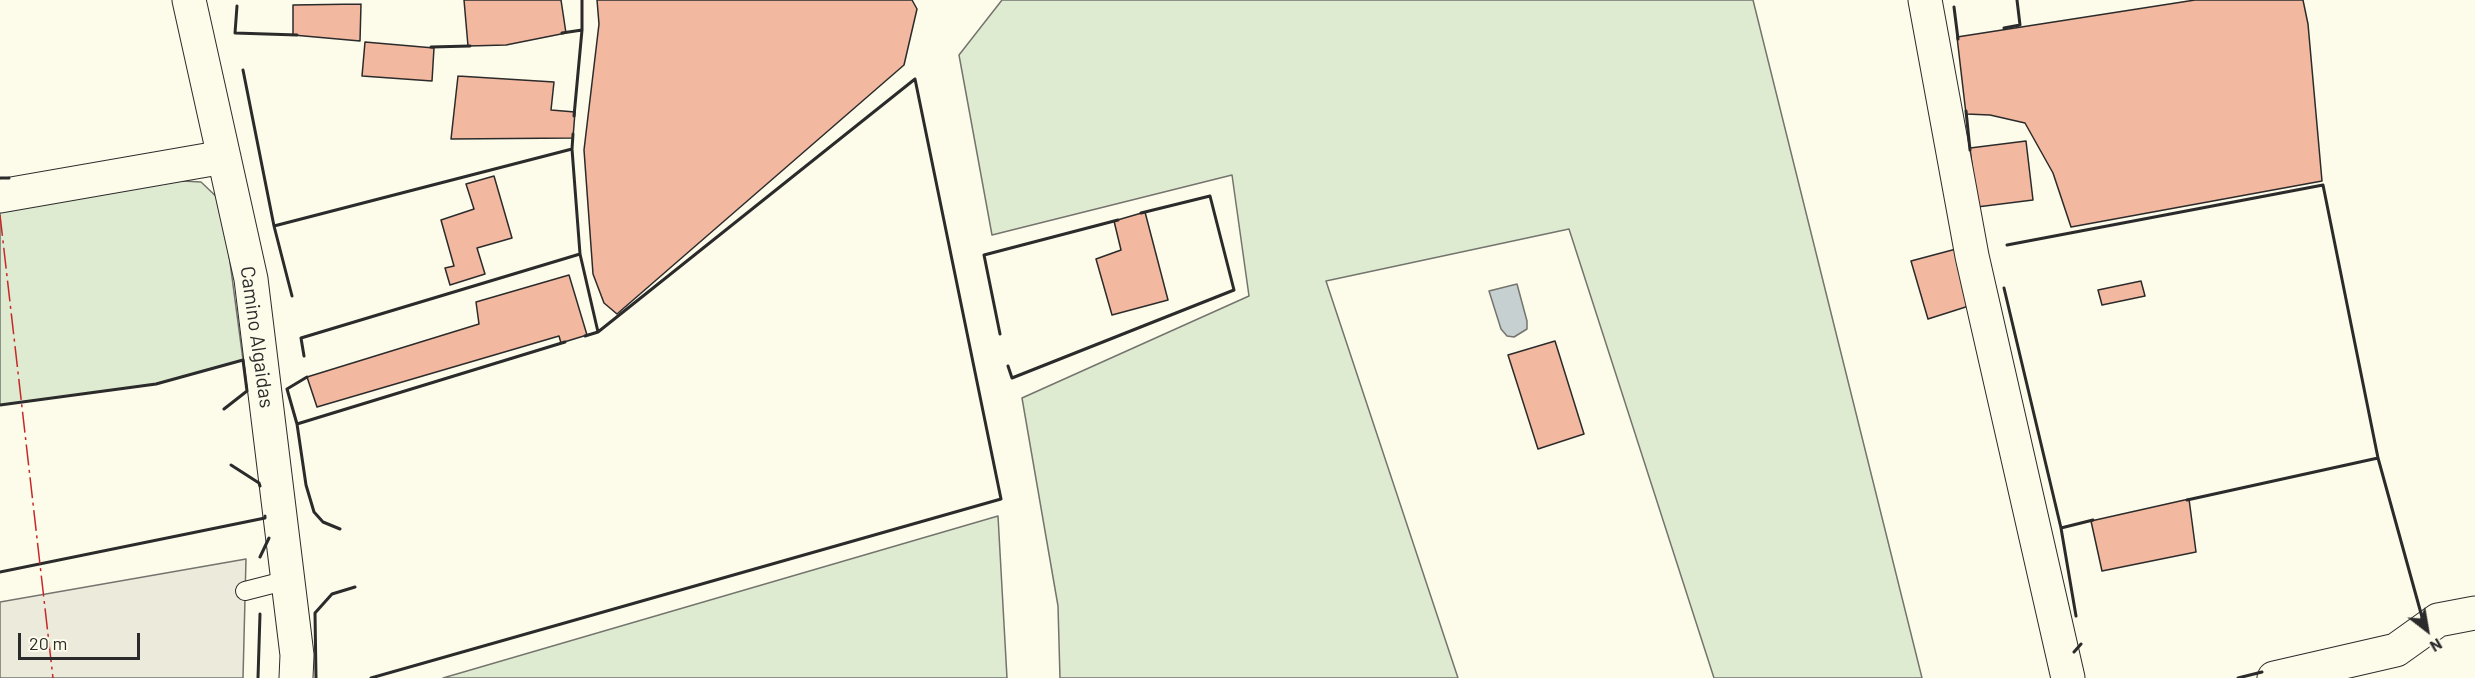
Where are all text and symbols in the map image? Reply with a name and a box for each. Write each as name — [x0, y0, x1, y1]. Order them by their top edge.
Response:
street label: Camino Algaidas — [235, 265, 279, 409]
north arrow — [2397, 600, 2457, 660]
scale bar — [21, 621, 142, 659]
text: 20 m — [29, 632, 67, 654]
text: N — [2427, 635, 2446, 657]

